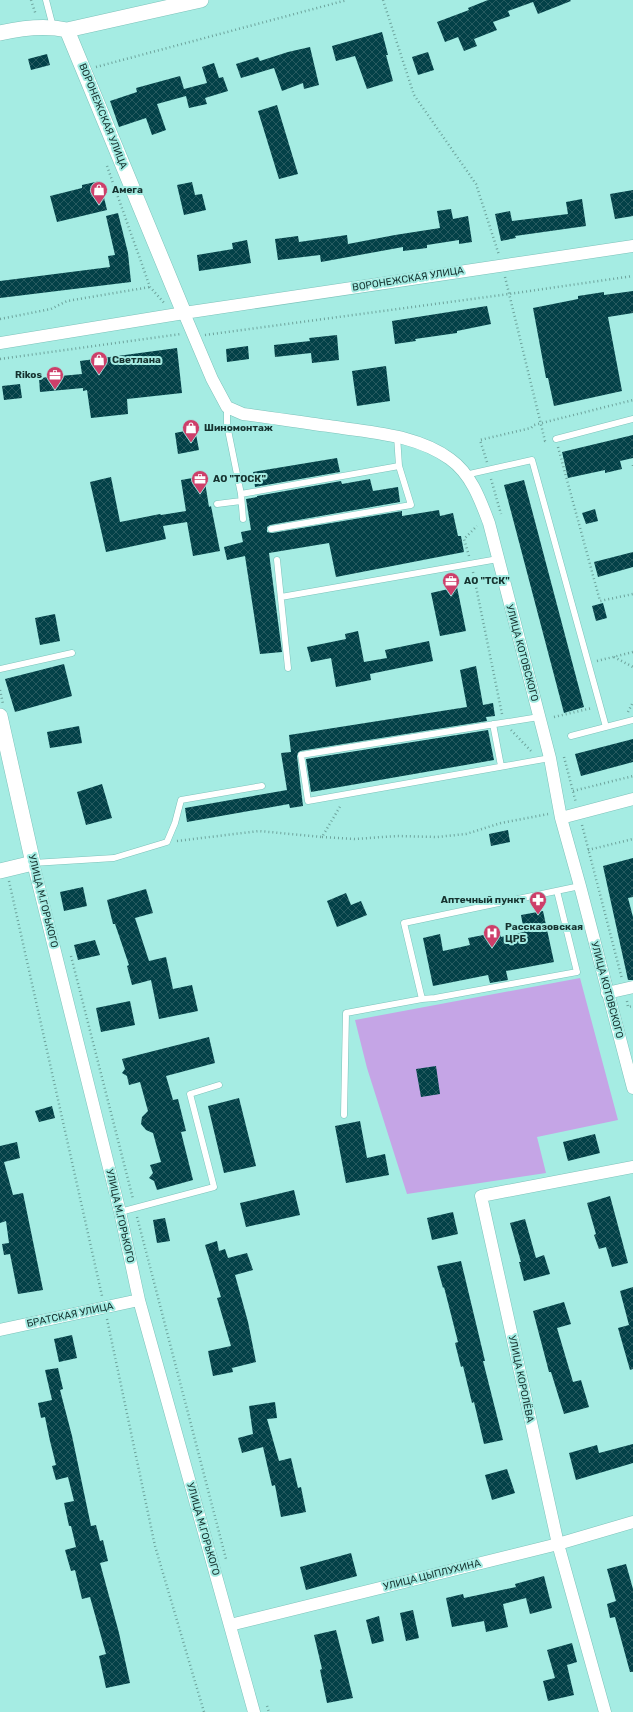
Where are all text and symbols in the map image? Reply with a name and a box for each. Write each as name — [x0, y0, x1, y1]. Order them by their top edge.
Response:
street label: ВОРОНЕЖСКАЯ УЛИЦА — [76, 62, 130, 171]
shop icon: Амега — [89, 180, 109, 205]
place label: Амега — [112, 184, 143, 196]
street label: ВОРОНЕЖСКАЯ УЛИЦА — [351, 264, 465, 294]
shop icon: Светлана — [89, 350, 109, 375]
place label: Светлана — [112, 354, 161, 366]
office icon: Rikos — [45, 365, 65, 390]
place label: Rikos — [15, 369, 42, 381]
shop icon: Шиномонтаж — [181, 418, 201, 443]
place label: Шиномонтаж — [204, 422, 273, 434]
office icon: АО "ТОСК" — [190, 469, 210, 494]
place label: АО "ТОСК" — [213, 473, 266, 485]
office icon: АО "ТСК" — [441, 571, 461, 596]
place label: АО "ТСК" — [464, 575, 510, 587]
street label: УЛИЦА КОТОВСКОГО — [503, 603, 541, 703]
street label: УЛИЦА М.ГОРЬКОГО — [26, 853, 60, 949]
pharmacy icon: Аптечный пункт — [528, 890, 548, 915]
place label: Аптечный пункт — [441, 894, 526, 906]
place label: Рассказовская ЦРБ — [505, 921, 583, 945]
hospital icon: Рассказовская ЦРБ — [482, 923, 502, 948]
street label: УЛИЦА КОТОВСКОГО — [588, 940, 626, 1040]
street label: УЛИЦА М.ГОРЬКОГО — [103, 1168, 137, 1264]
street label: БРАТСКАЯ УЛИЦА — [26, 1300, 115, 1330]
street label: УЛИЦА КОРОЛЁВА — [506, 1334, 536, 1424]
street label: УЛИЦА М.ГОРЬКОГО — [184, 1481, 222, 1577]
street label: УЛИЦА ЦЫПЛУХИНА — [382, 1557, 482, 1593]

